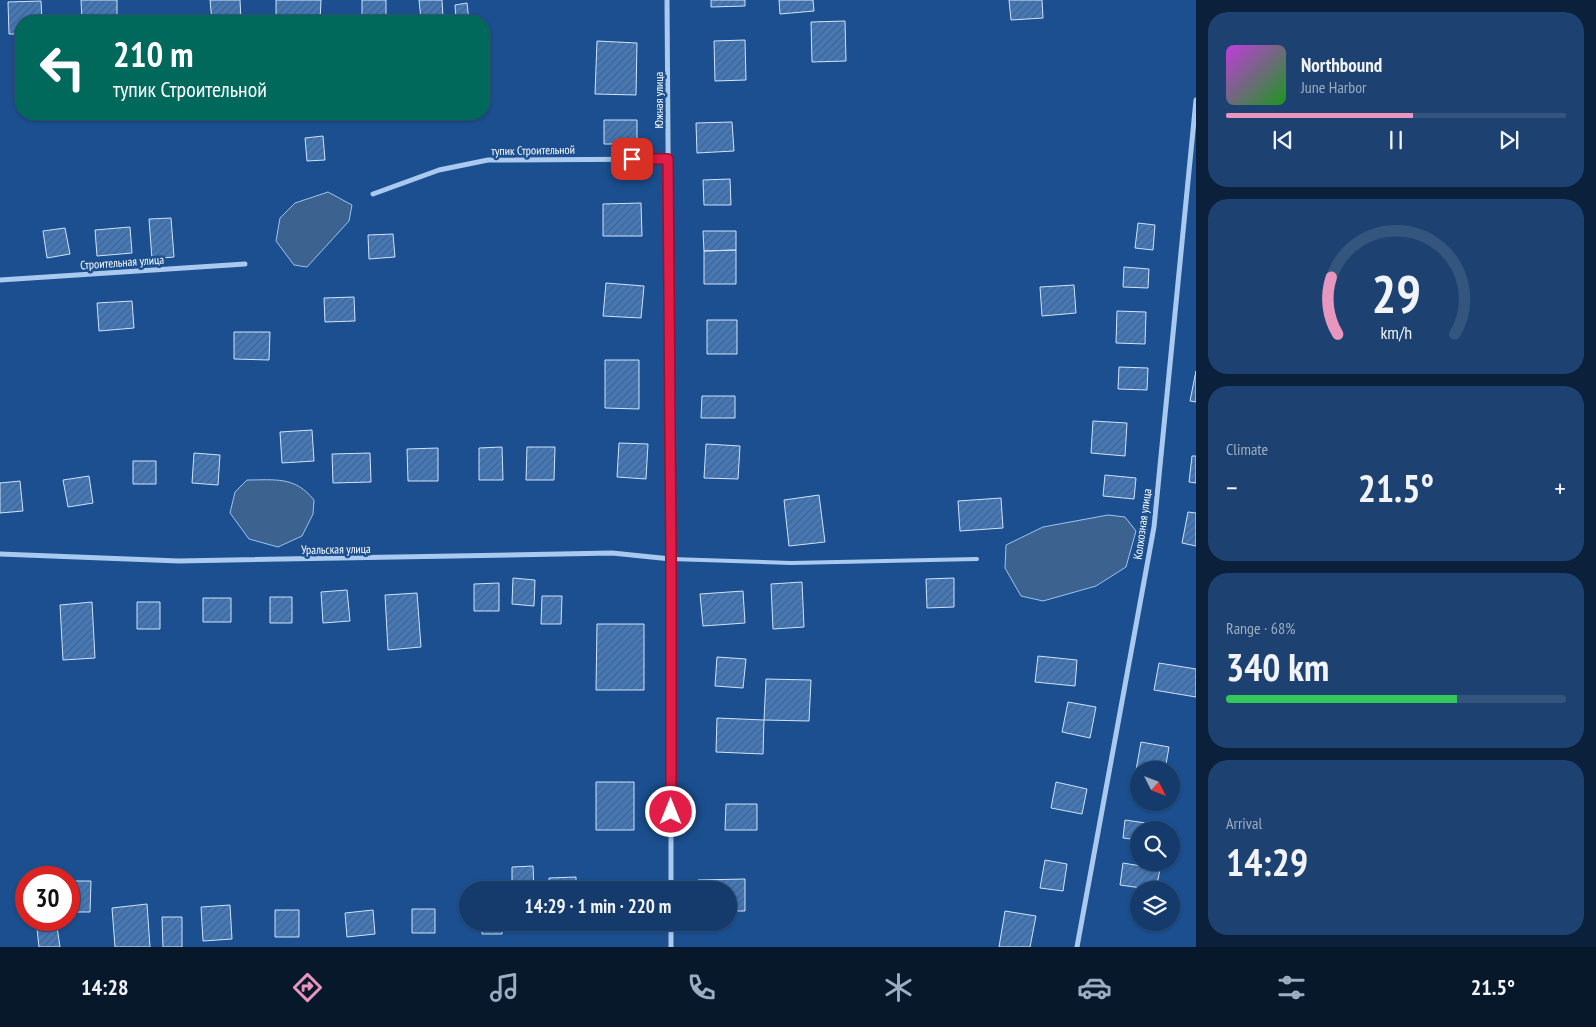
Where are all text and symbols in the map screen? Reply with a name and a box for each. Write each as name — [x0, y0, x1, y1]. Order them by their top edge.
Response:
text: 210 m — [113, 31, 194, 77]
icon: left — [30, 35, 95, 100]
text: Northbound — [1301, 53, 1382, 77]
street label: Южная улица — [651, 71, 666, 128]
text: тупик Строительной — [113, 75, 267, 103]
text: June Harbor — [1301, 77, 1366, 97]
icon: previous — [1269, 126, 1297, 154]
icon: pause — [1382, 126, 1410, 154]
icon: next — [1495, 126, 1523, 154]
pin — [611, 138, 653, 180]
street label: тупик Строительной — [491, 142, 575, 158]
icon: arrive — [618, 145, 646, 173]
street label: Строительная улица — [80, 252, 165, 272]
text: 29 — [1371, 260, 1421, 327]
text: km/h — [1380, 321, 1412, 344]
text: Climate — [1226, 439, 1268, 459]
text: 21.5° — [1358, 463, 1434, 512]
text: − — [1226, 469, 1238, 506]
text: + — [1554, 469, 1566, 506]
street label: Колхозная улица — [1130, 487, 1154, 560]
street label: Уральская улица — [301, 541, 371, 557]
text: Range · 68% — [1226, 618, 1295, 638]
text: 340 km — [1226, 642, 1329, 691]
north arrow — [1130, 761, 1180, 811]
map controls — [1130, 761, 1180, 931]
position arrow — [644, 785, 696, 837]
text: Arrival — [1226, 813, 1262, 833]
button: search — [1130, 821, 1180, 871]
text: 14:29 — [1226, 837, 1308, 886]
speed limit sign: 30 — [15, 866, 80, 931]
button: layers — [1130, 881, 1180, 931]
text: 14:29 · 1 min · 220 m — [525, 894, 671, 918]
icon: directions — [290, 970, 325, 1005]
icon: music — [487, 970, 522, 1005]
icon: phone — [684, 970, 719, 1005]
icon: climate — [881, 970, 916, 1005]
icon: car — [1077, 970, 1112, 1005]
icon: filters — [1274, 970, 1309, 1005]
text: 14:28 — [81, 973, 128, 1001]
text: 21.5° — [1471, 973, 1515, 1001]

